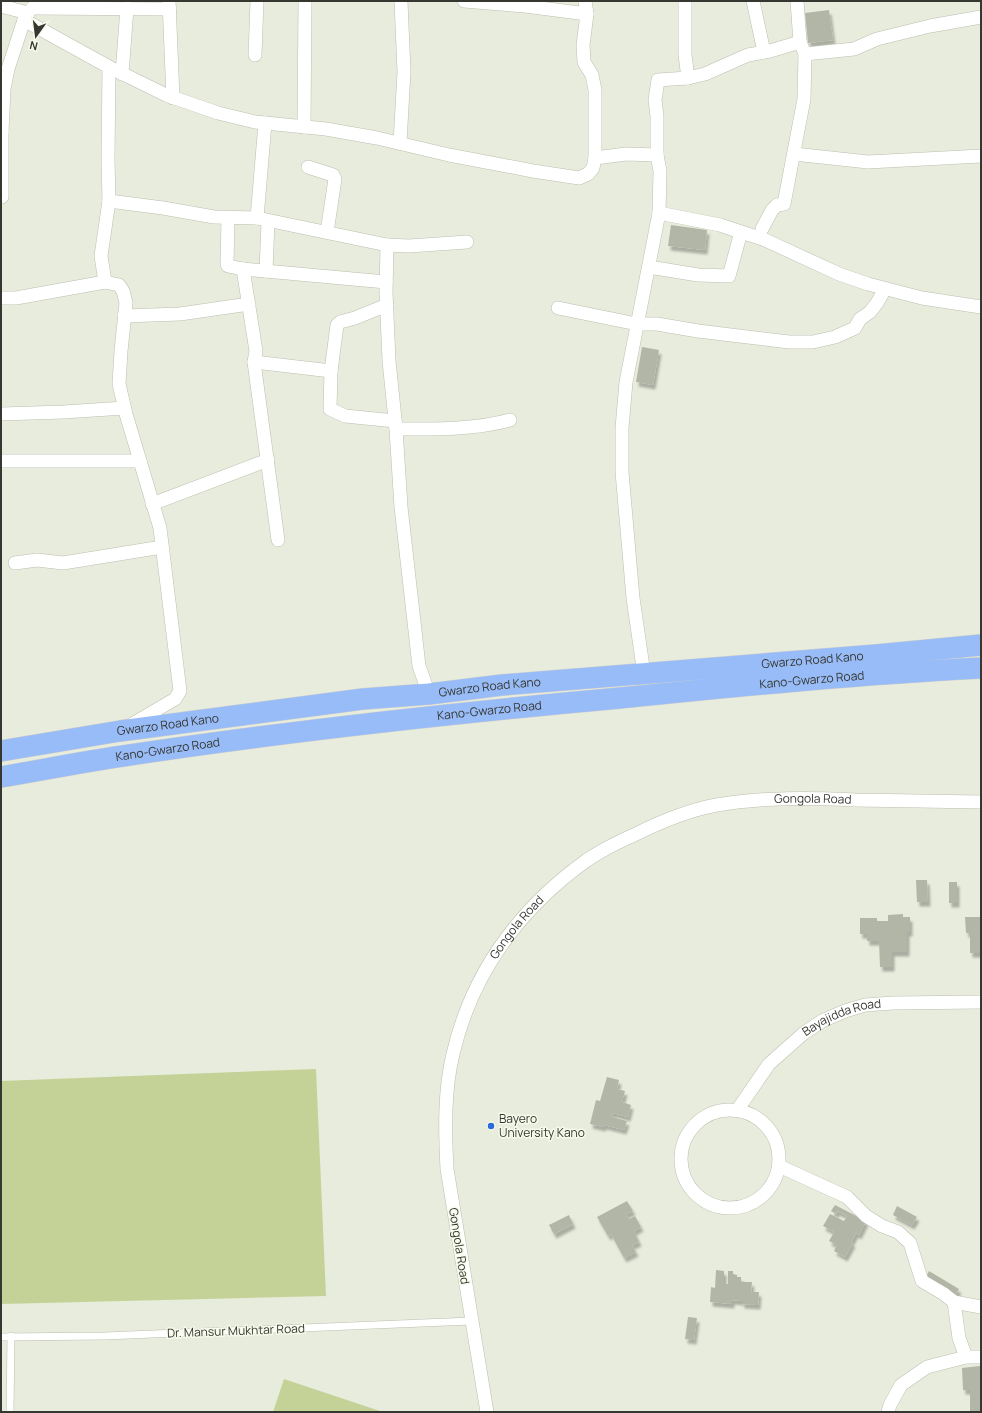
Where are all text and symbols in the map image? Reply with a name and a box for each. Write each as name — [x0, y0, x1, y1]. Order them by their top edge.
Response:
north arrow — [16, 16, 56, 56]
text: N — [28, 38, 39, 54]
street label: Gwarzo Road Kano — [761, 647, 864, 672]
street label: Kano-Gwarzo Road — [759, 666, 865, 692]
street label: Gwarzo Road Kano — [438, 673, 541, 701]
street label: Kano-Gwarzo Road — [436, 696, 543, 724]
street label: Gwarzo Road Kano — [116, 709, 220, 739]
street label: Kano-Gwarzo Road — [114, 733, 221, 765]
street label: Gongola Road — [774, 790, 852, 808]
street label: Gongola Road — [485, 892, 547, 962]
street label: Bayajidda Road — [799, 995, 882, 1040]
place label: Bayero University Kano — [499, 1110, 585, 1141]
marker: Bayero University Kano — [486, 1121, 496, 1131]
street label: Gongola Road — [445, 1206, 474, 1285]
street label: Dr. Mansur Mukhtar Road — [167, 1320, 305, 1341]

